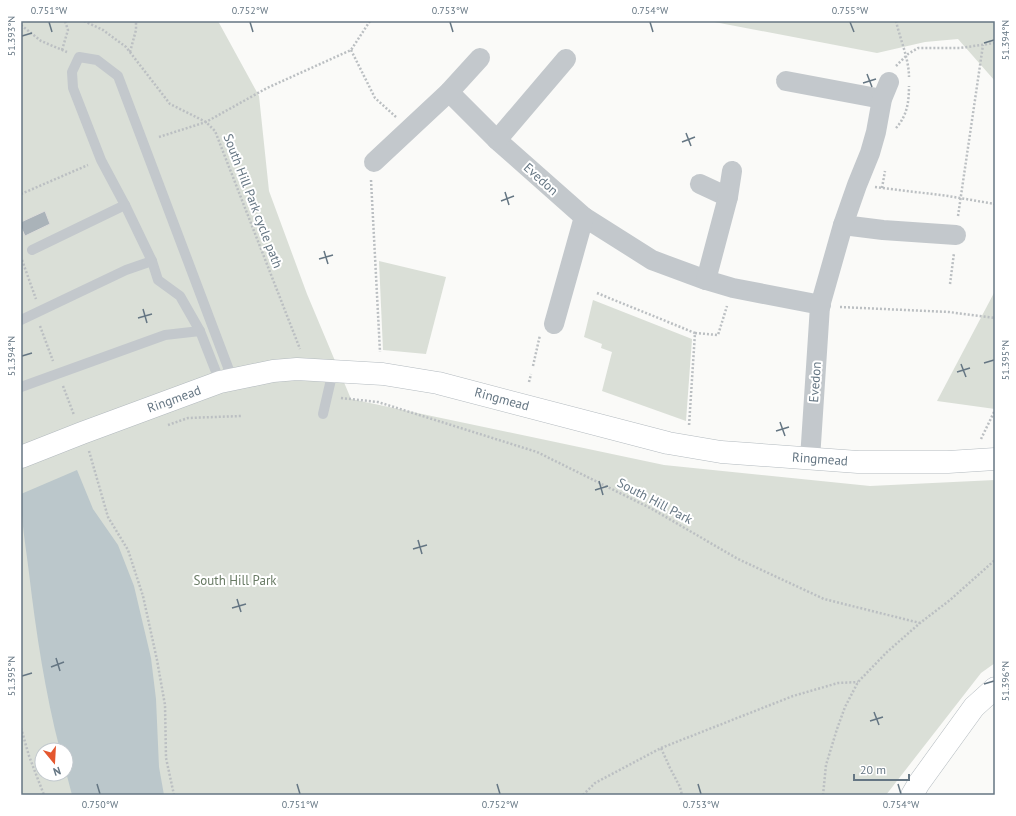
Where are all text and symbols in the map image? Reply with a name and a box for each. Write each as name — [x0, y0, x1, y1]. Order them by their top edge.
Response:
text: 0.751°W — [31, 4, 68, 17]
text: 0.752°W — [232, 4, 269, 17]
text: 0.753°W — [432, 4, 469, 17]
text: 0.754°W — [632, 4, 669, 17]
text: 0.755°W — [832, 4, 869, 17]
text: 51.393°N — [5, 16, 18, 56]
text: 51.394°N — [999, 20, 1012, 60]
street label: South Hill Park cycle path — [220, 131, 286, 271]
street label: Evedon — [520, 159, 562, 199]
text: 51.394°N — [5, 336, 18, 376]
text: 51.395°N — [999, 340, 1012, 380]
street label: Evedon — [805, 361, 825, 403]
street label: Ringmead — [145, 381, 203, 417]
street label: Ringmead — [473, 384, 531, 414]
street label: Ringmead — [792, 449, 848, 469]
street label: South Hill Park — [614, 474, 696, 528]
park label: South Hill Park — [193, 572, 277, 589]
text: 51.395°N — [5, 656, 18, 696]
text: 51.396°N — [999, 661, 1012, 701]
north arrow — [34, 742, 74, 782]
scale bar — [854, 756, 909, 782]
text: 20 m — [860, 762, 886, 777]
text: N — [51, 764, 63, 779]
text: 0.750°W — [82, 798, 119, 811]
text: 0.751°W — [282, 798, 319, 811]
text: 0.752°W — [482, 798, 519, 811]
text: 0.753°W — [683, 798, 720, 811]
text: 0.754°W — [883, 798, 920, 811]

